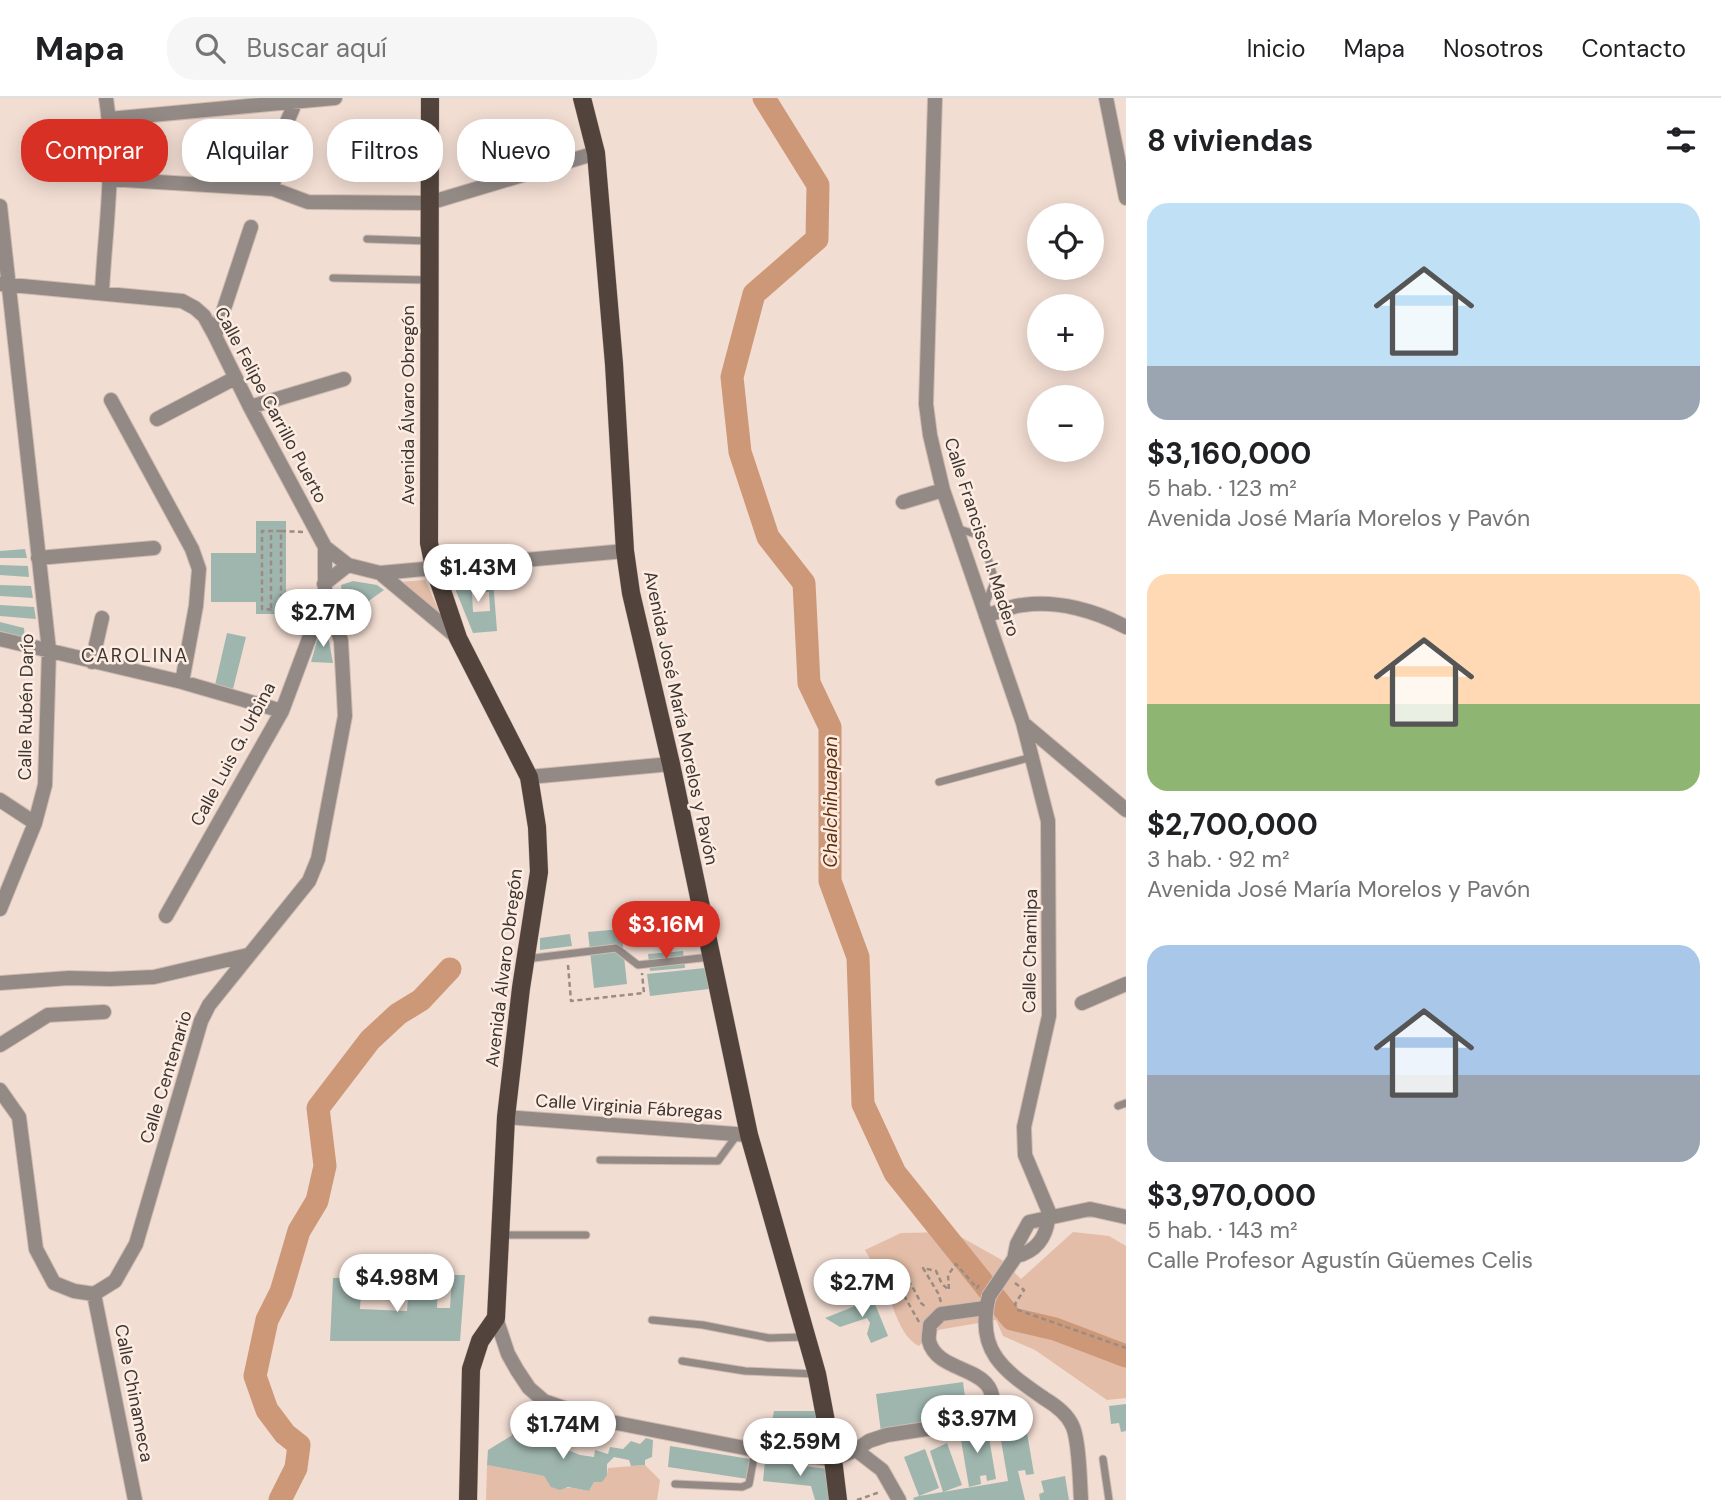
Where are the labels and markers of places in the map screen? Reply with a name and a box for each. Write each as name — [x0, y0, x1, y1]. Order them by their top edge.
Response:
pin: $1.43M — [421, 545, 535, 604]
pin: $2.7M — [274, 589, 372, 649]
pin: $3.16M — [609, 902, 723, 961]
pin: $4.98M — [340, 1254, 454, 1314]
pin: $2.7M — [813, 1260, 911, 1319]
pin: $3.97M — [920, 1396, 1034, 1455]
pin: $1.74M — [506, 1402, 620, 1461]
pin: $2.59M — [743, 1418, 857, 1478]

